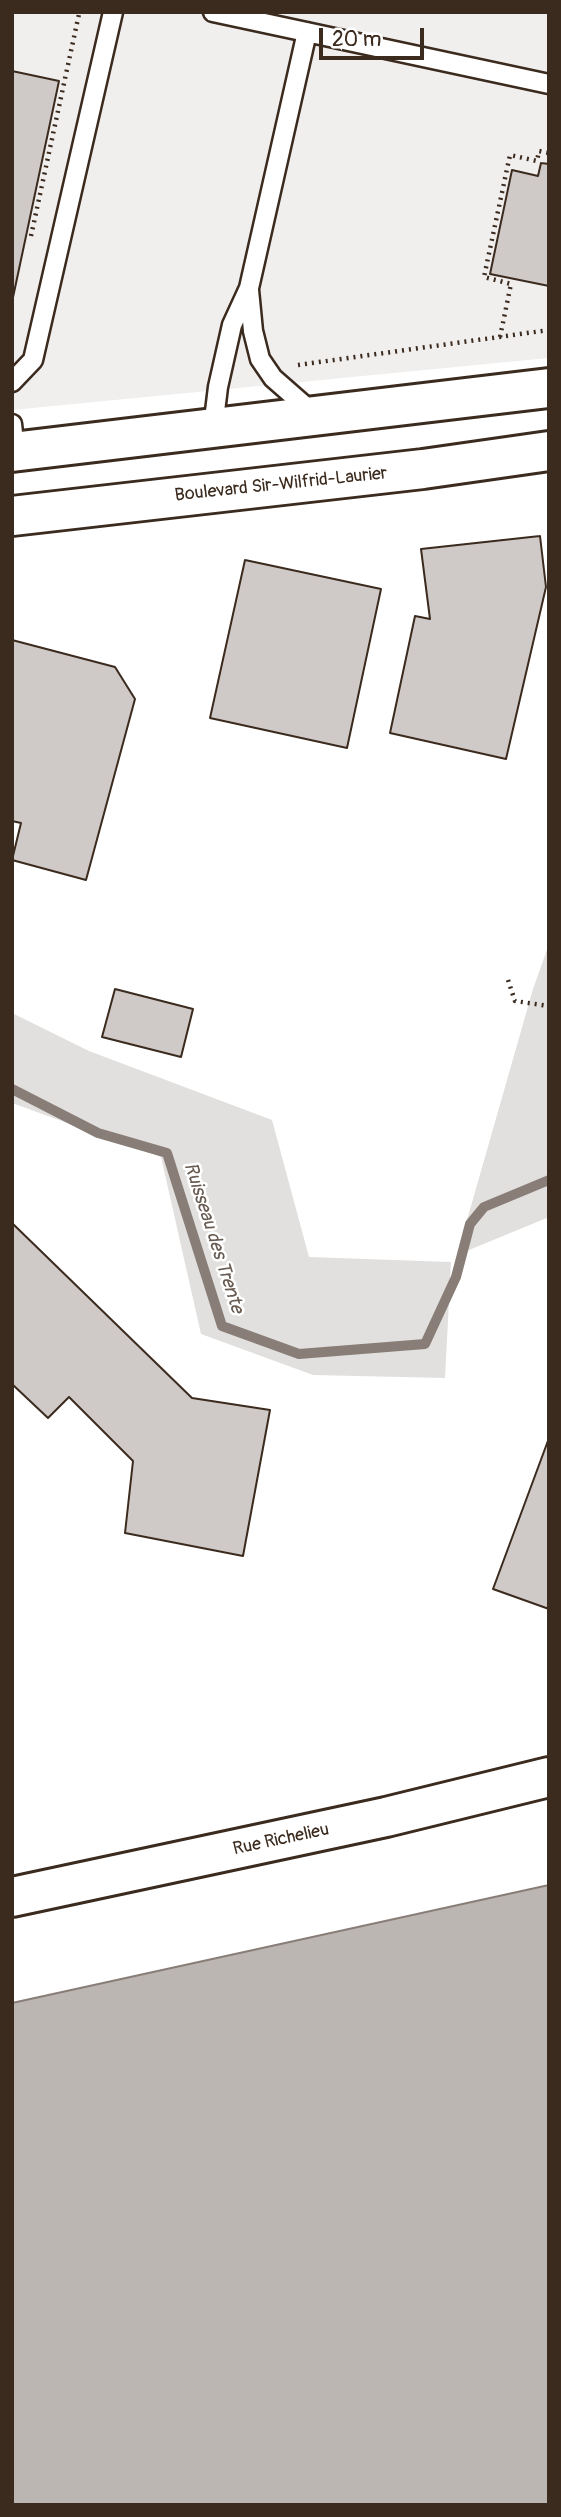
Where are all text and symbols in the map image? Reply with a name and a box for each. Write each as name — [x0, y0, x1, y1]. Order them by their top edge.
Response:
scale bar — [323, 14, 428, 58]
text: 20 m — [332, 26, 381, 53]
street label: Boulevard Sir-Wilfrid-Laurier — [174, 463, 388, 507]
water label: Ruisseau des Trente — [178, 1160, 248, 1316]
street label: Rue Richelieu — [231, 1819, 331, 1861]

